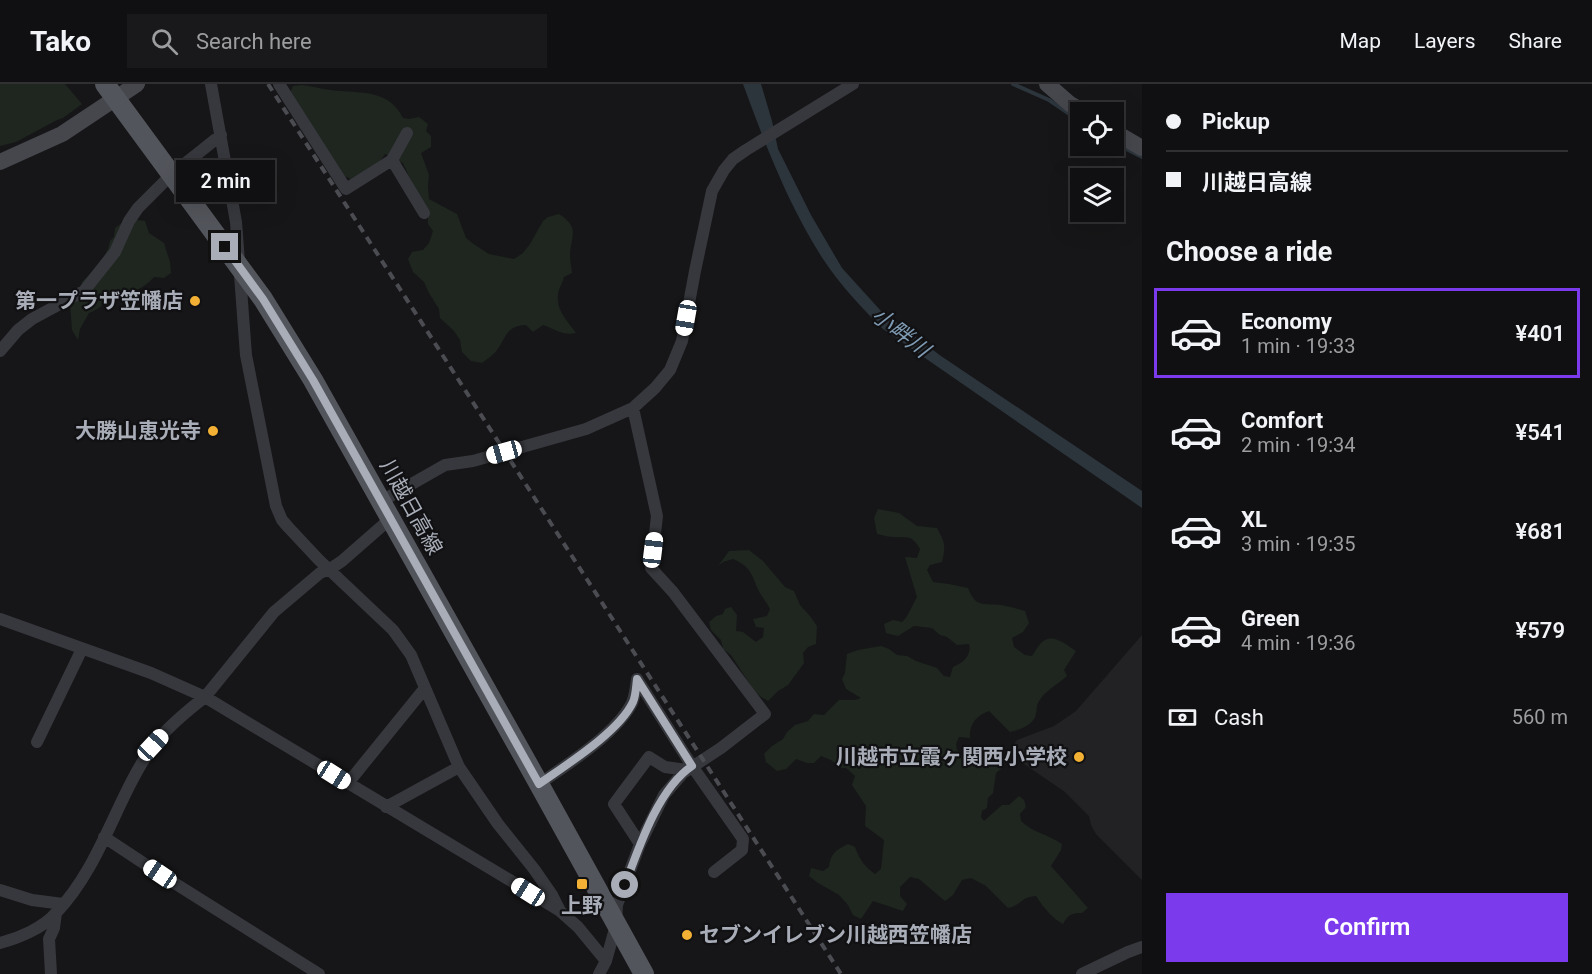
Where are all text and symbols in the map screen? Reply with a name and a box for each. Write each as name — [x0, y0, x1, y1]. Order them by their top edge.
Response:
search box — [127, 14, 547, 68]
text: Tako — [30, 25, 91, 58]
icon: search — [148, 25, 181, 58]
text: Search here — [196, 29, 312, 54]
text: Map — [1339, 29, 1381, 53]
text: Layers — [1414, 29, 1475, 53]
text: Share — [1508, 29, 1562, 53]
map controls — [1070, 102, 1124, 222]
button: locate — [1070, 102, 1124, 156]
text: Pickup — [1202, 109, 1270, 134]
callout: 2 min — [176, 160, 274, 202]
button: layers — [1070, 168, 1124, 222]
text: 2 min — [200, 169, 251, 193]
text: 川越日高線 — [1202, 170, 1312, 195]
route end — [211, 233, 238, 260]
text: Choose a ride — [1166, 236, 1332, 268]
place label: 第一プラザ笠幡店 — [15, 289, 183, 313]
marker: 第一プラザ笠幡店 — [188, 294, 202, 308]
car — [674, 299, 698, 337]
water label: 小畔川 — [867, 302, 936, 364]
icon: car — [1169, 306, 1223, 360]
text: Economy — [1241, 309, 1332, 334]
text: ¥401 — [1516, 321, 1565, 346]
text: 1 min · 19:33 — [1241, 334, 1356, 358]
icon: car — [1169, 405, 1223, 459]
text: Comfort — [1241, 408, 1323, 433]
place label: 大勝山恵光寺 — [75, 419, 201, 443]
text: ¥541 — [1516, 420, 1565, 445]
marker: 大勝山恵光寺 — [206, 424, 220, 438]
text: 2 min · 19:34 — [1241, 433, 1356, 457]
car — [484, 438, 524, 466]
street label: 川越日高線 — [375, 455, 447, 559]
icon: car — [1169, 504, 1223, 558]
text: XL — [1241, 507, 1267, 532]
text: ¥681 — [1516, 519, 1565, 544]
car — [642, 531, 664, 569]
text: 3 min · 19:35 — [1241, 532, 1356, 556]
icon: car — [1169, 603, 1223, 657]
text: Green — [1241, 606, 1300, 631]
text: ¥579 — [1516, 618, 1565, 643]
text: 4 min · 19:36 — [1241, 631, 1356, 655]
icon: cash — [1166, 701, 1199, 734]
text: Cash — [1214, 705, 1264, 730]
text: 560 m — [1512, 705, 1568, 729]
car — [134, 726, 172, 764]
place label: 川越市立霞ヶ関西小学校 — [836, 745, 1067, 769]
marker: 川越市立霞ヶ関西小学校 — [1072, 750, 1086, 764]
car — [314, 758, 354, 792]
car — [140, 856, 180, 892]
route start — [611, 871, 638, 898]
car — [508, 875, 548, 909]
marker: 上野 — [575, 877, 589, 891]
button: Confirm — [1166, 893, 1568, 962]
place label: 上野 — [561, 894, 603, 918]
place label: セブンイレブン川越西笠幡店 — [699, 923, 972, 947]
marker: セブンイレブン川越西笠幡店 — [680, 928, 694, 942]

